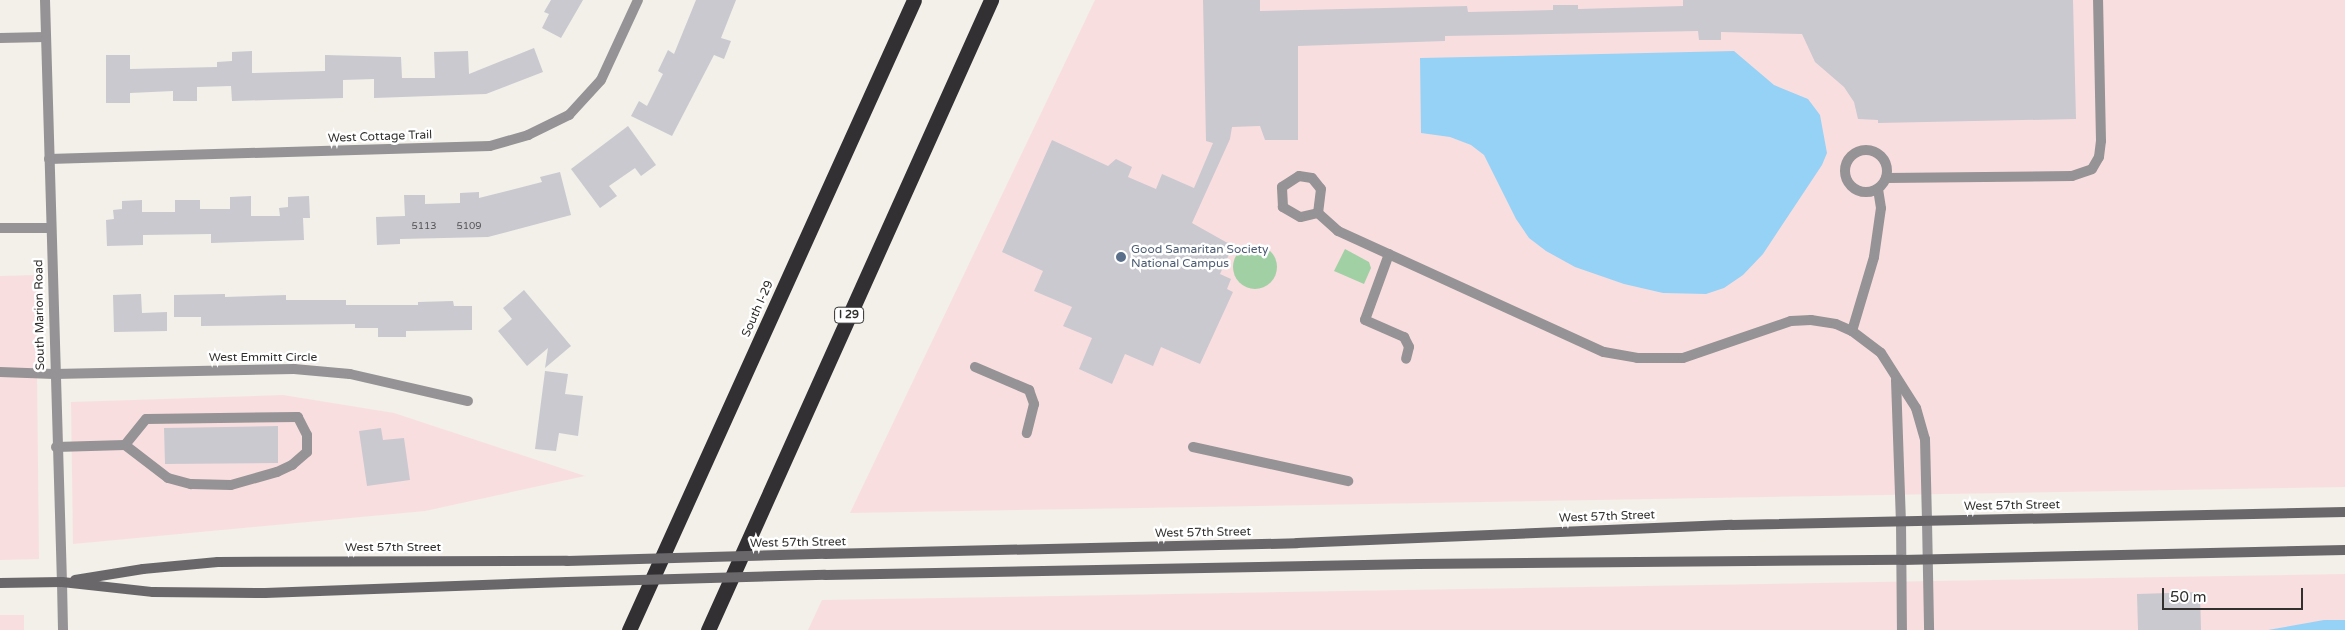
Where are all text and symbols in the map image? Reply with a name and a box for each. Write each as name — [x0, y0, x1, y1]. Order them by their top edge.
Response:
street label: West Cottage Trail — [328, 128, 432, 146]
house number: 5113 — [411, 221, 437, 233]
house number: 5109 — [456, 221, 482, 233]
place label: Good Samaritan Society National Campus — [1131, 243, 1268, 271]
marker: Good Samaritan Society National Campus — [1115, 251, 1127, 263]
street label: South Marion Road — [32, 259, 48, 371]
street label: South I-29 — [739, 278, 777, 340]
road number: I 29 — [834, 306, 864, 324]
street label: West Emmitt Circle — [209, 351, 317, 365]
street label: West 57th Street — [1964, 498, 2060, 514]
street label: West 57th Street — [1559, 508, 1655, 526]
street label: West 57th Street — [1155, 525, 1251, 541]
street label: West 57th Street — [750, 535, 846, 551]
street label: West 57th Street — [345, 541, 441, 555]
scale bar — [2165, 578, 2306, 610]
text: 50 m — [2170, 588, 2207, 606]

